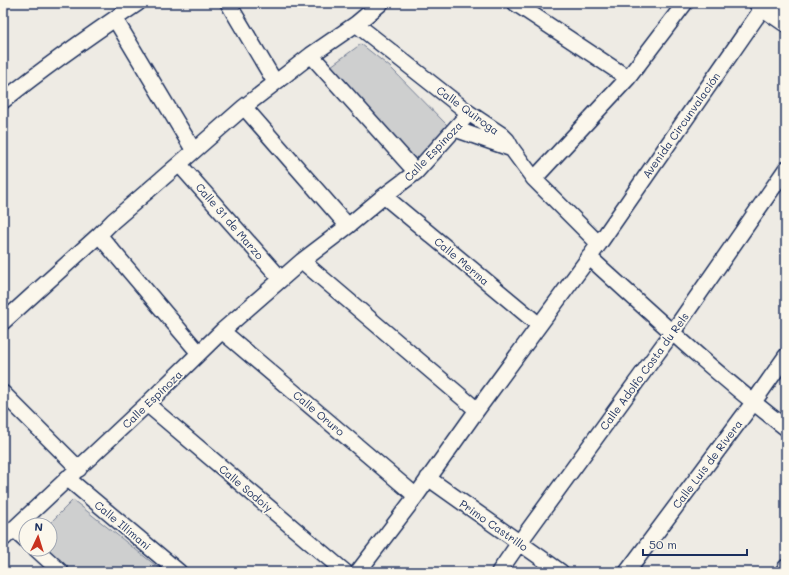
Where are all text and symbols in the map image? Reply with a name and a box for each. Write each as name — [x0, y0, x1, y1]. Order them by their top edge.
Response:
street label: Avenida Circunvalación — [639, 69, 723, 181]
street label: Calle Quiroga — [434, 82, 502, 138]
street label: Calle Espinoza — [401, 118, 466, 184]
street label: Calle 31 de Marzo — [193, 180, 268, 263]
street label: Calle Merma — [431, 234, 493, 288]
street label: Calle Adolfo Costa du Rels — [596, 309, 692, 433]
street label: Calle Espinoza — [119, 366, 185, 431]
street label: Calle Oruro — [290, 387, 348, 439]
street label: Calle Luis de Rivera — [669, 417, 745, 511]
street label: Calle Sodoiy — [216, 461, 276, 515]
street label: Primo Castrillo — [457, 496, 532, 554]
street label: Calle Illimani — [92, 497, 154, 553]
north arrow — [18, 517, 58, 557]
text: N — [34, 519, 43, 534]
scale bar — [643, 531, 747, 557]
text: 50 m — [649, 536, 677, 552]

